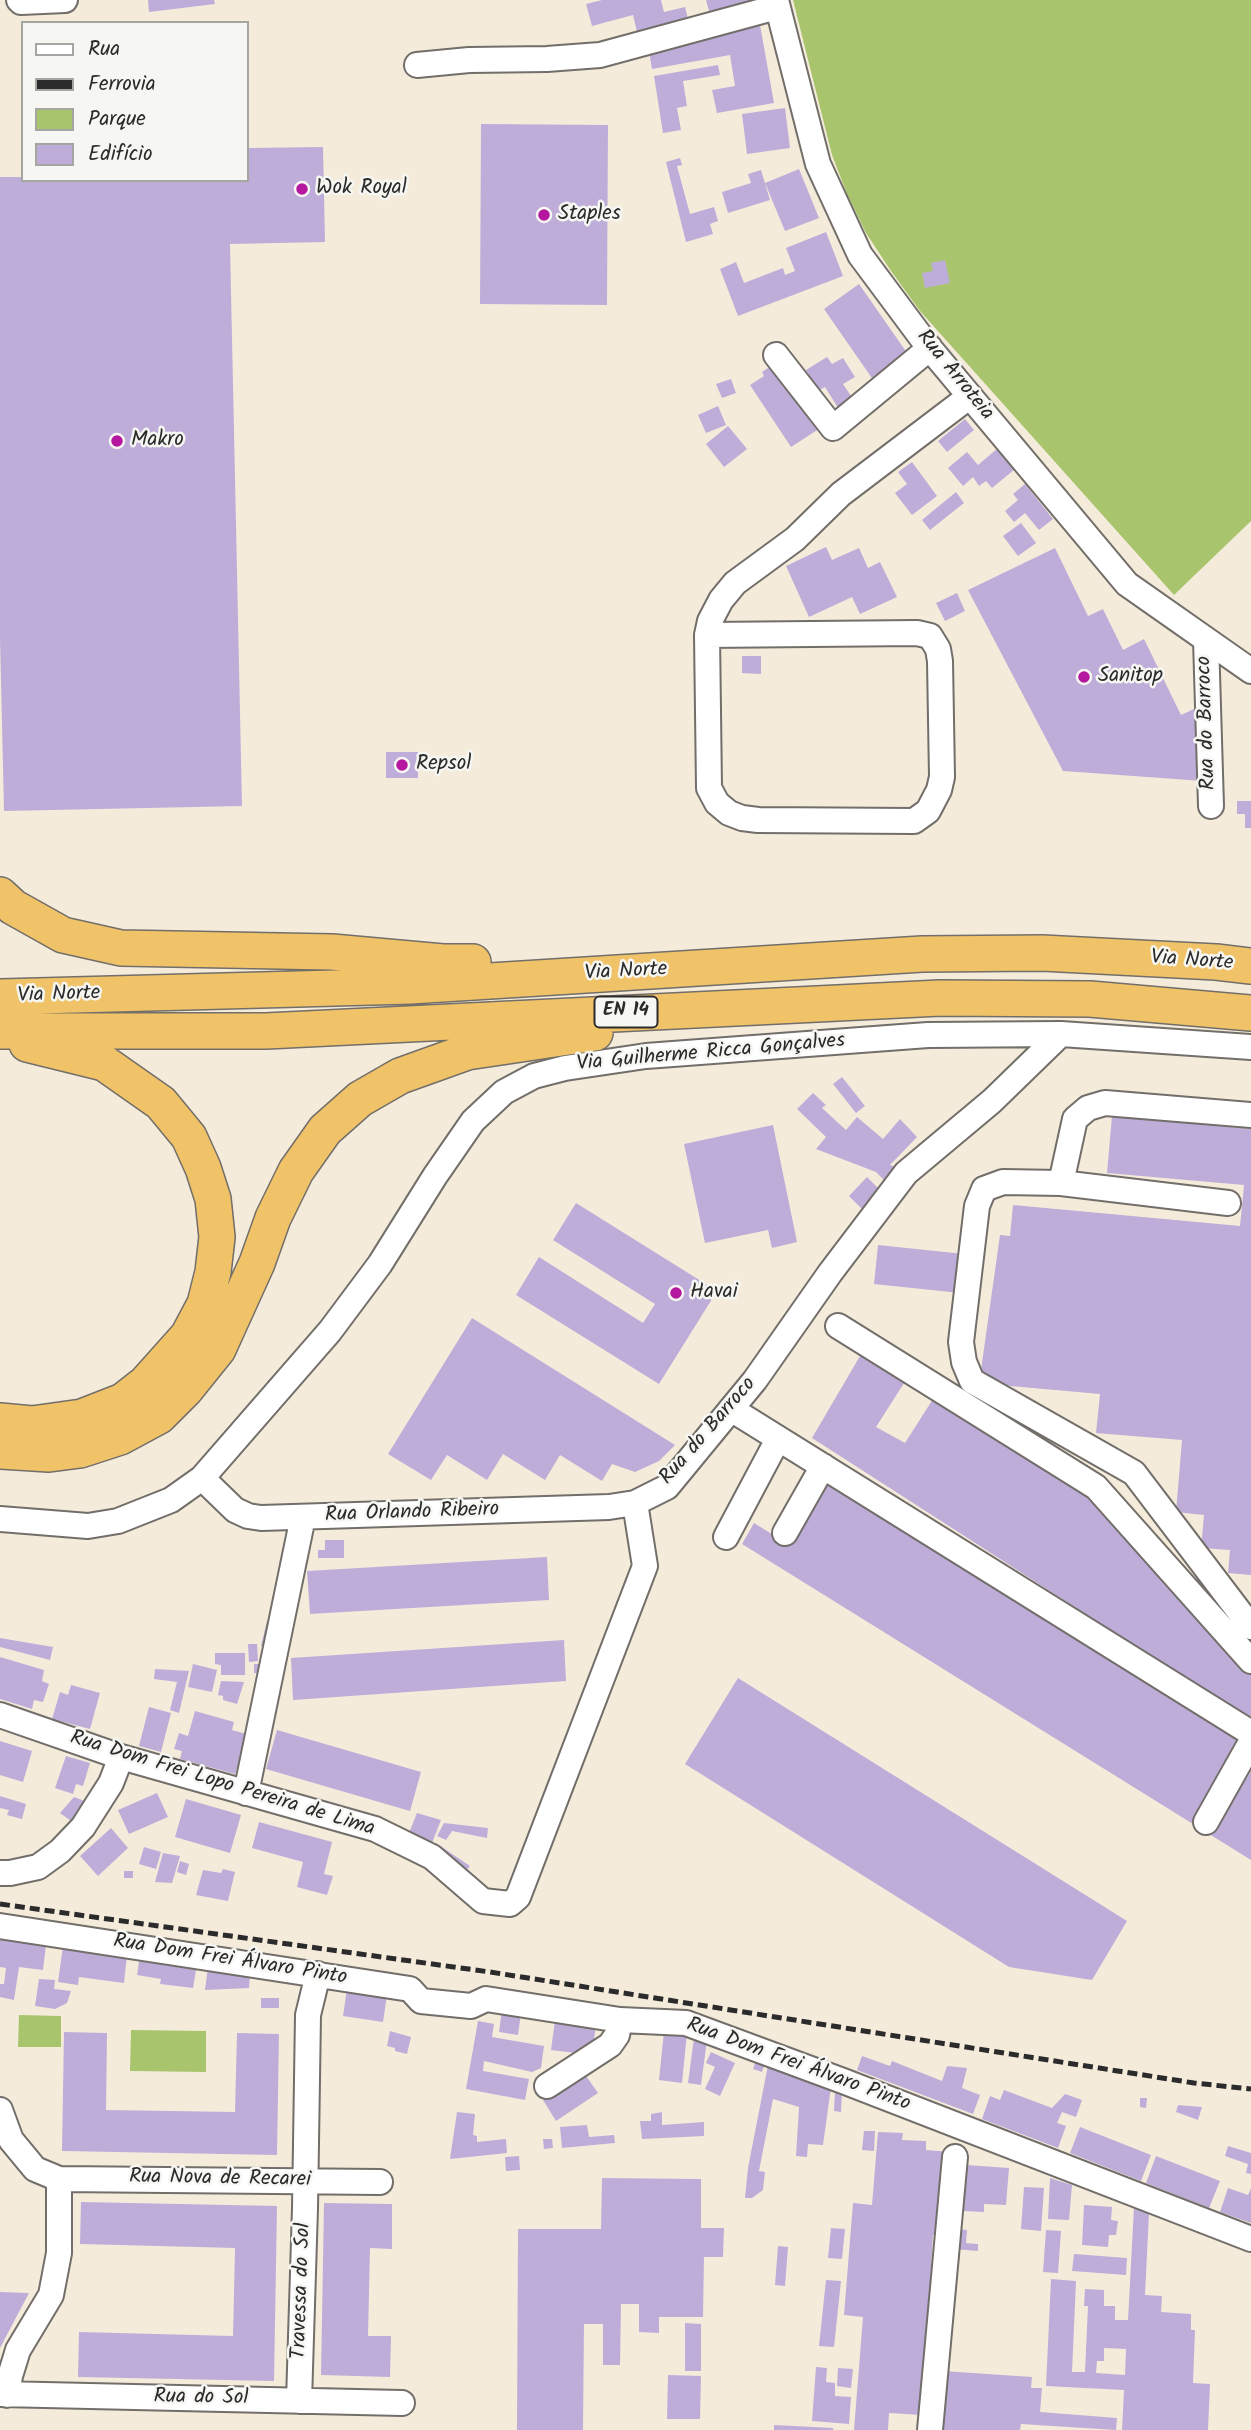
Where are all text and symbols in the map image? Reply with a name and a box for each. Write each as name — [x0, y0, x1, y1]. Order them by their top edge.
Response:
legend — [21, 21, 248, 182]
text: Rua — [88, 33, 120, 66]
text: Ferrovia — [88, 68, 156, 101]
text: Parque — [88, 103, 146, 136]
text: Edifício — [88, 138, 153, 171]
place label: Wok Royal — [316, 176, 407, 202]
marker: Wok Royal — [294, 181, 310, 197]
place label: Staples — [558, 202, 621, 228]
marker: Staples — [536, 207, 552, 223]
street label: Rua Arroteia — [910, 326, 998, 426]
place label: Makro — [131, 428, 184, 454]
marker: Makro — [109, 433, 125, 449]
street label: Rua do Barroco — [1193, 655, 1223, 791]
place label: Sanitop — [1098, 664, 1163, 690]
marker: Sanitop — [1076, 669, 1092, 685]
place label: Repsol — [416, 752, 471, 778]
marker: Repsol — [394, 757, 410, 773]
street label: Via Norte — [1150, 947, 1234, 977]
street label: Via Norte — [584, 958, 668, 988]
street label: Via Norte — [17, 982, 101, 1010]
road number: EN 14 — [594, 996, 658, 1028]
street label: Via Guilherme Ricca Gonçalves — [576, 1030, 846, 1078]
place label: Havai — [690, 1280, 738, 1306]
marker: Havai — [668, 1285, 684, 1301]
street label: Rua do Barroco — [655, 1373, 763, 1491]
street label: Rua Orlando Ribeiro — [324, 1498, 500, 1530]
street label: Rua Dom Frei Lopo Pereira de Lima — [67, 1727, 377, 1843]
street label: Rua Dom Frei Álvaro Pinto — [111, 1930, 349, 1992]
street label: Rua Dom Frei Álvaro Pinto — [683, 2014, 913, 2118]
street label: Rua Nova de Recarei — [129, 2166, 311, 2194]
street label: Travessa do Sol — [288, 2222, 318, 2360]
street label: Rua do Sol — [153, 2386, 249, 2412]

